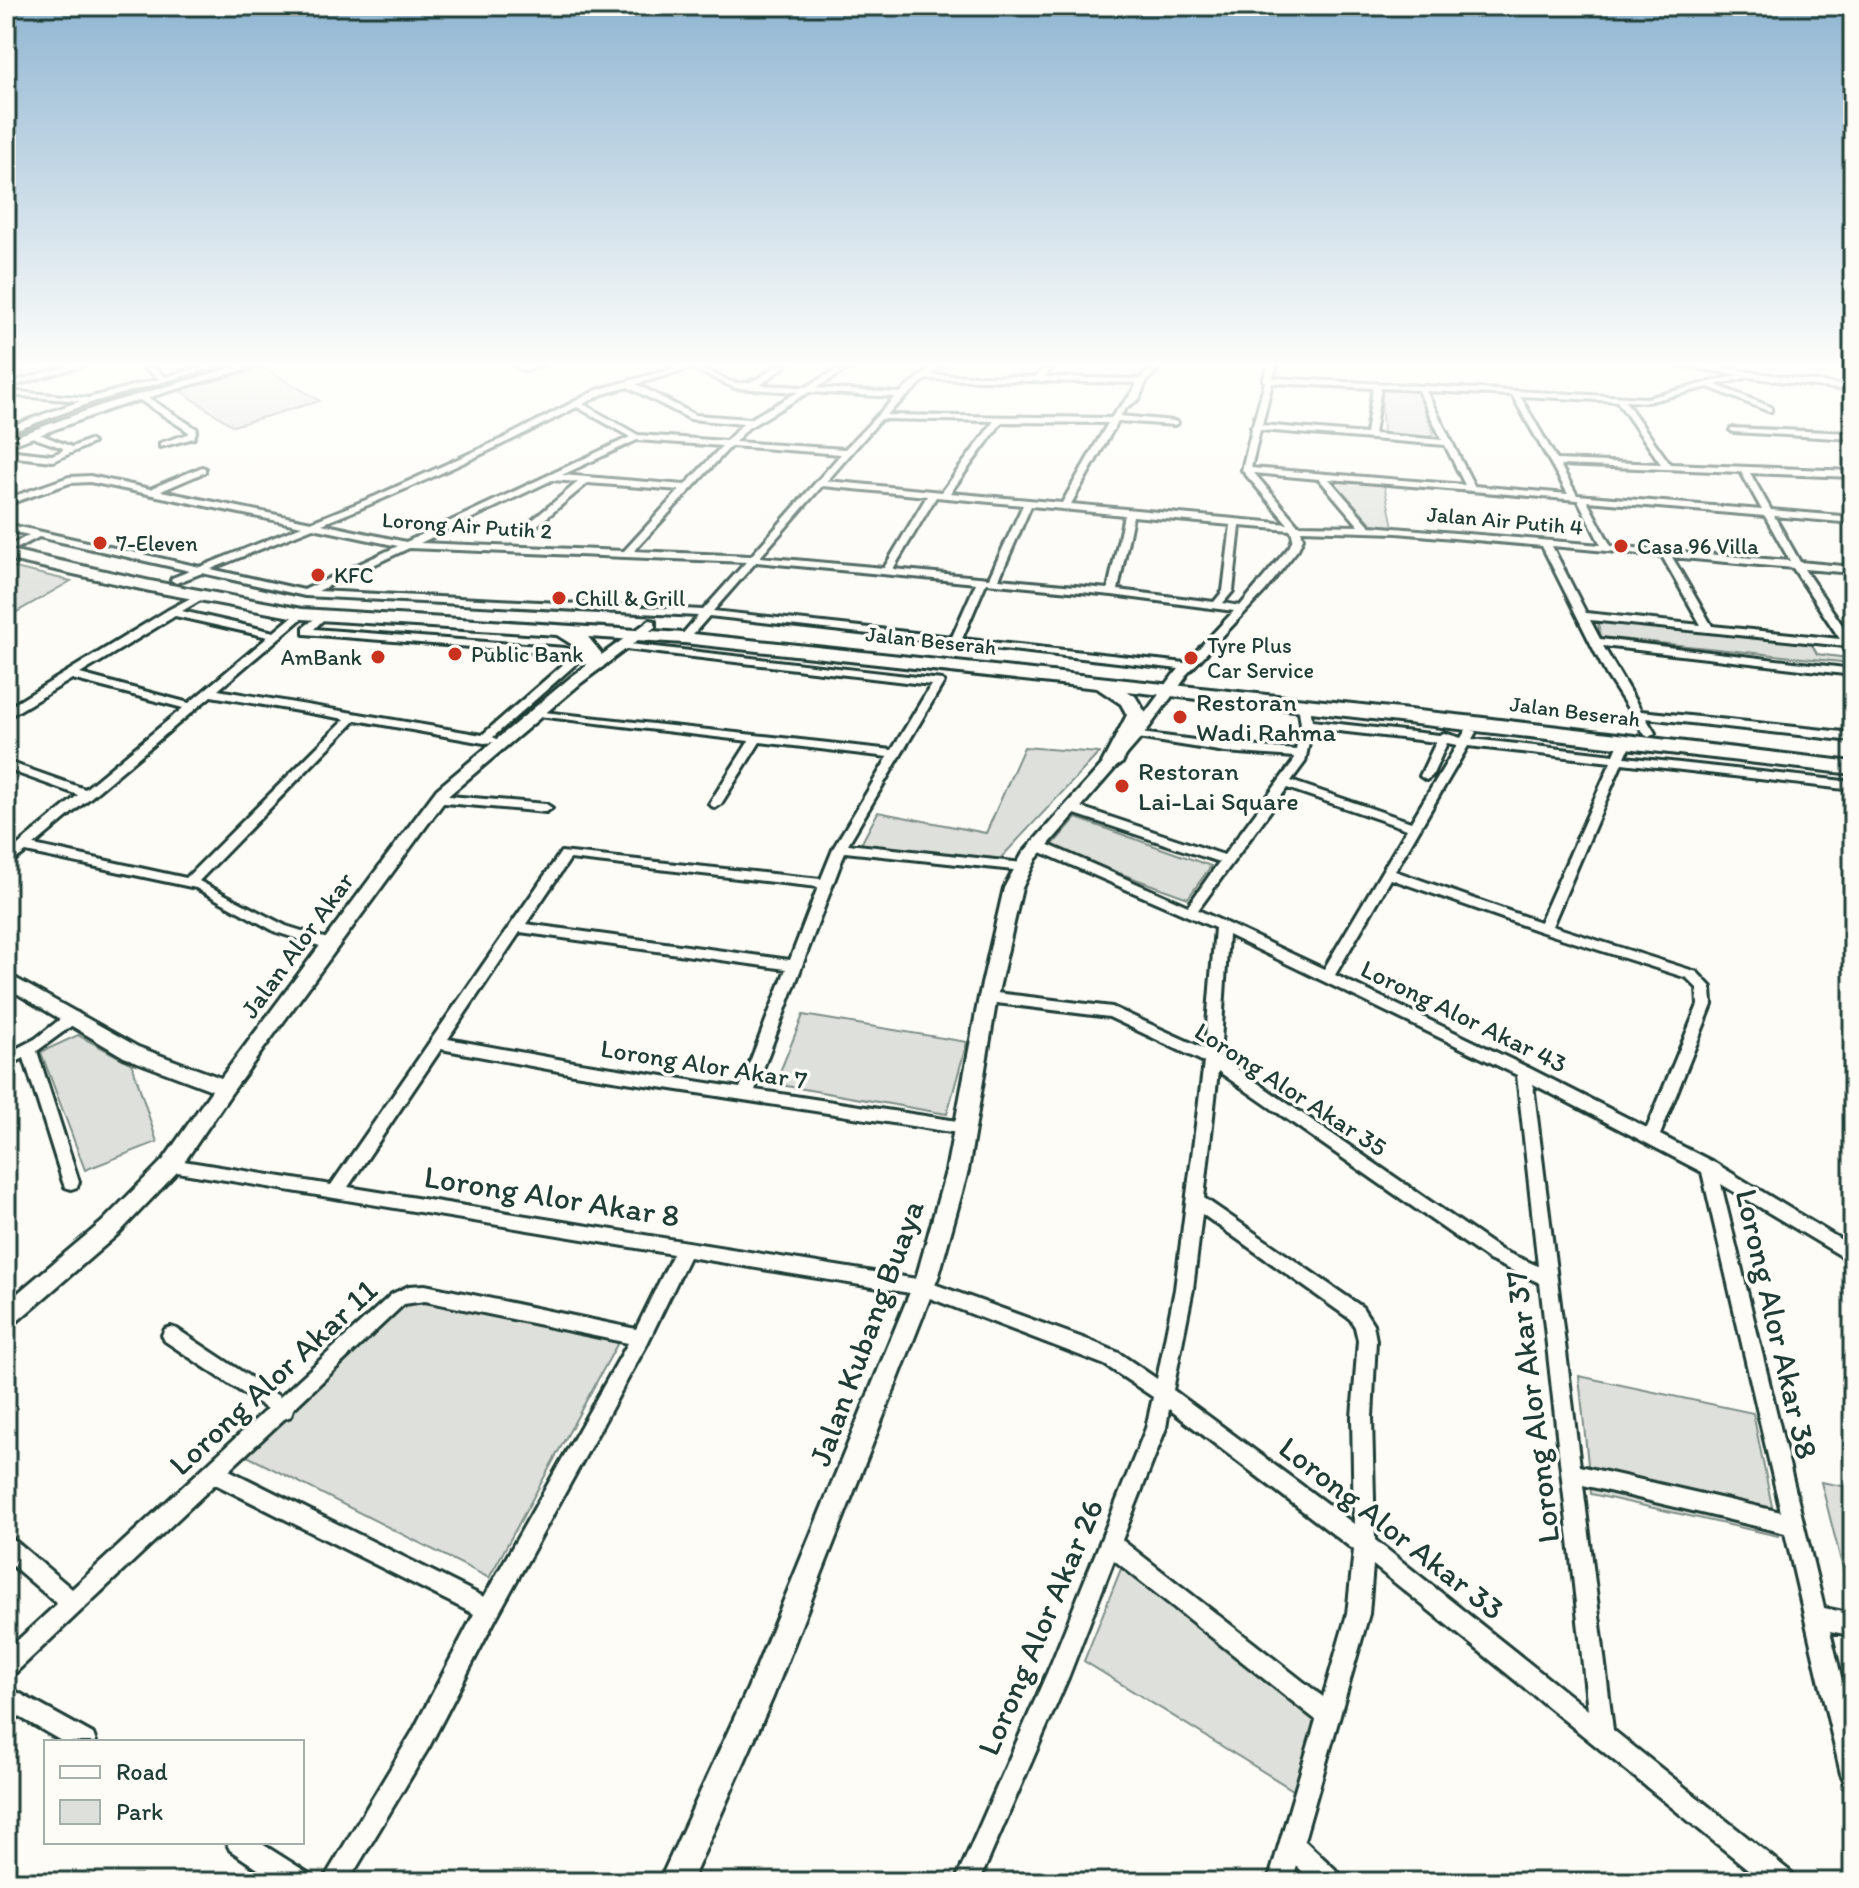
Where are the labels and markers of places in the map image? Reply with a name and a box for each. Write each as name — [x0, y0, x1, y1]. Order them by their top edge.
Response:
place label: 7-Eleven — [116, 530, 198, 557]
place label: Casa 96 Villa — [1637, 533, 1759, 560]
marker: 7-Eleven — [91, 534, 109, 552]
marker: Casa 96 Villa — [1612, 537, 1630, 555]
place label: KFC — [334, 562, 374, 589]
marker: KFC — [309, 566, 327, 584]
place label: Chill & Grill — [575, 585, 685, 612]
marker: Chill & Grill — [550, 589, 568, 607]
place label: Tyre Plus Car Service — [1207, 632, 1314, 684]
place label: Public Bank — [471, 641, 584, 668]
place label: AmBank — [281, 644, 363, 671]
marker: Public Bank — [446, 645, 464, 663]
marker: AmBank — [369, 648, 387, 666]
marker: Tyre Plus Car Service — [1182, 649, 1200, 667]
place label: Restoran Wadi Rahma — [1196, 686, 1336, 748]
marker: Restoran Wadi Rahma — [1171, 708, 1189, 726]
place label: Restoran Lai-Lai Square — [1138, 755, 1299, 817]
marker: Restoran Lai-Lai Square — [1113, 777, 1131, 795]

